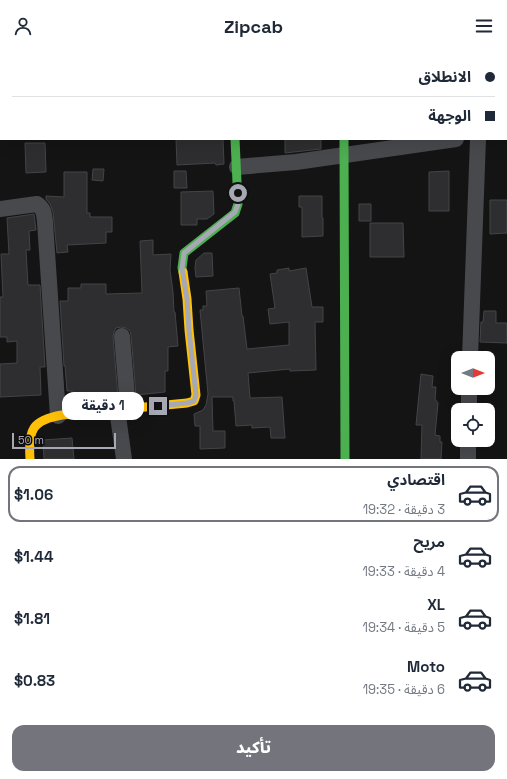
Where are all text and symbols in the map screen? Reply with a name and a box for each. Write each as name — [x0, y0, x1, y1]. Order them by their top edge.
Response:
icon: person — [12, 15, 34, 37]
text: Zipcab — [224, 15, 283, 38]
icon: menu — [473, 15, 495, 37]
text: الانطلاق — [419, 67, 471, 86]
text: الوجهة — [428, 106, 471, 125]
route start — [229, 184, 247, 202]
north arrow — [451, 351, 495, 395]
map controls — [451, 351, 495, 447]
callout: 1 دقيقة — [62, 392, 144, 420]
text: 1 دقيقة — [81, 397, 125, 414]
route end — [149, 397, 167, 415]
button: locate — [451, 403, 495, 447]
scale bar — [12, 431, 116, 450]
text: 50 m — [18, 433, 44, 447]
text: اقتصادي — [387, 470, 445, 489]
icon: car — [457, 476, 493, 512]
text: $1.06 — [14, 485, 53, 504]
text: 3 دقيقة · 19:32 — [363, 501, 445, 518]
text: مريح — [413, 532, 445, 551]
icon: car — [457, 538, 493, 574]
text: $1.44 — [14, 547, 53, 566]
text: 4 دقيقة · 19:33 — [362, 563, 445, 580]
text: XL — [427, 595, 445, 614]
icon: car — [457, 600, 493, 636]
text: $1.81 — [14, 609, 50, 628]
text: 5 دقيقة · 19:34 — [362, 619, 445, 636]
text: Moto — [407, 657, 445, 676]
icon: car — [457, 662, 493, 698]
text: $0.83 — [14, 671, 55, 690]
text: 6 دقيقة · 19:35 — [363, 681, 445, 698]
button: تأكيد — [12, 725, 495, 771]

